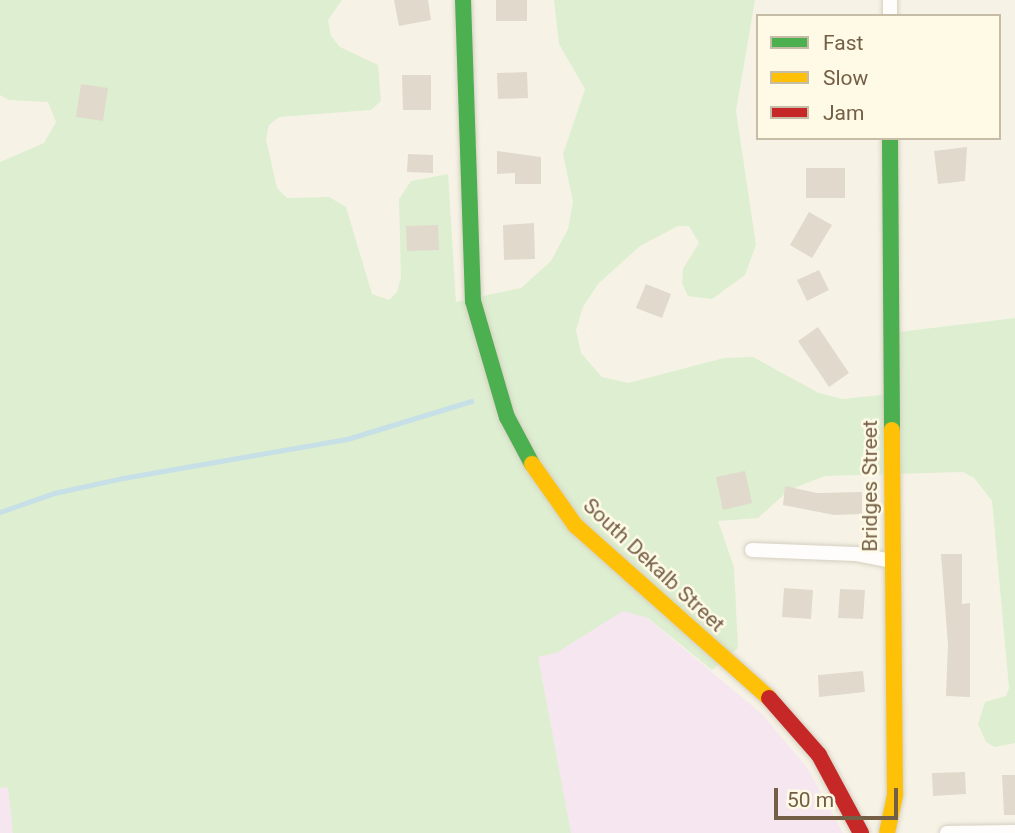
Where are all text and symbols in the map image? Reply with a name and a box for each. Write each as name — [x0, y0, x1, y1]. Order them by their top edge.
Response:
legend — [756, 14, 1001, 140]
text: Fast — [823, 31, 863, 55]
text: Slow — [823, 66, 868, 90]
text: Jam — [823, 101, 864, 125]
street label: Bridges Street — [857, 420, 883, 552]
street label: South Dekalb Street — [578, 493, 730, 637]
scale bar — [777, 774, 901, 818]
text: 50 m — [787, 788, 834, 812]

